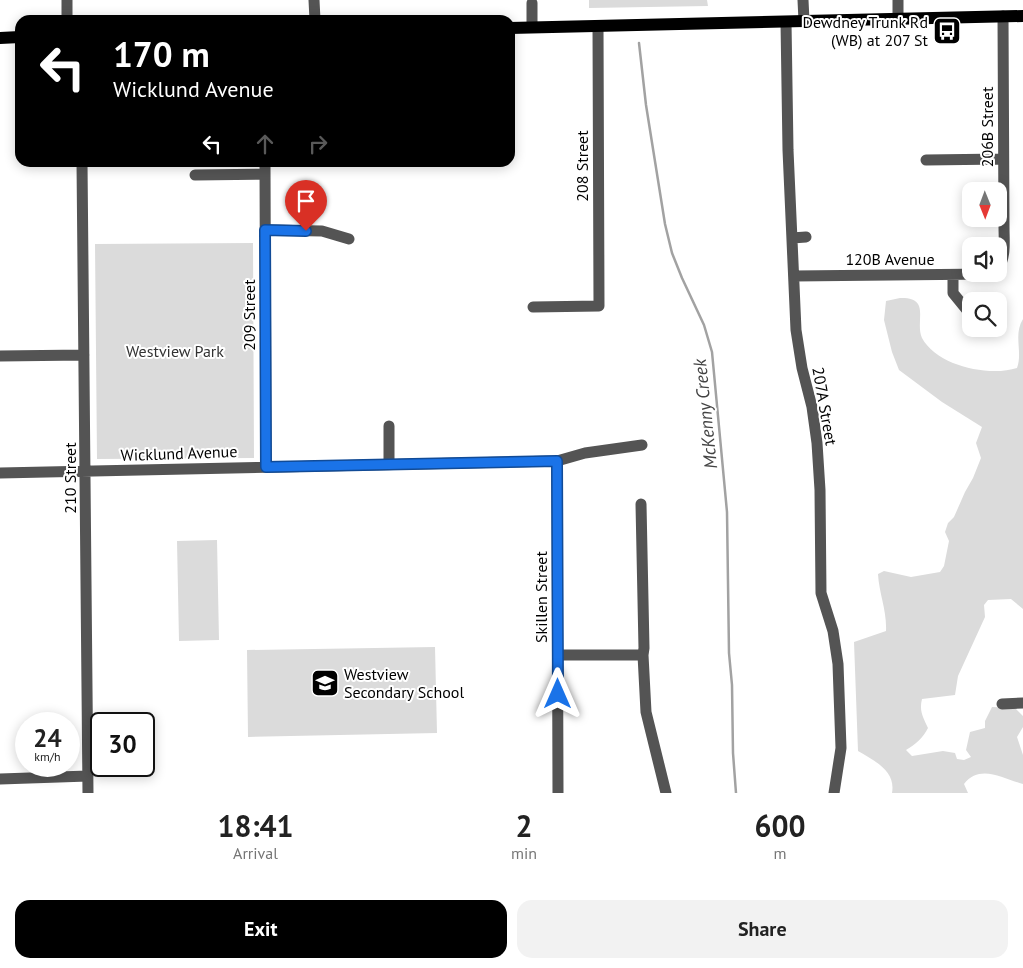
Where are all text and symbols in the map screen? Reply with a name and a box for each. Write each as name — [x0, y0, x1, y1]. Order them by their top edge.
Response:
place label: Dewdney Trunk Rd (WB) at 207 St — [802, 12, 929, 50]
bus stop icon: Dewdney Trunk Rd (WB) at 207 St — [932, 16, 962, 46]
text: 170 m — [113, 31, 210, 77]
icon: left — [30, 35, 95, 100]
text: Wicklund Avenue — [113, 75, 274, 103]
street label: 206B Street — [977, 86, 997, 167]
icon: left — [198, 130, 226, 158]
icon: ahead — [251, 130, 279, 158]
icon: right — [304, 130, 332, 158]
street label: 208 Street — [572, 130, 592, 202]
pin — [285, 180, 327, 231]
north arrow — [962, 182, 1008, 228]
map controls — [962, 182, 1007, 337]
icon: arrive — [292, 187, 320, 215]
button: sound — [962, 237, 1007, 282]
street label: 120B Avenue — [845, 249, 935, 269]
street label: 209 Street — [239, 279, 259, 351]
button: search — [962, 292, 1007, 337]
park label: Westview Park — [126, 341, 224, 361]
water label: McKenny Creek — [688, 357, 722, 470]
street label: 207A Street — [808, 365, 842, 447]
street label: Wicklund Avenue — [120, 441, 238, 465]
street label: 210 Street — [60, 442, 80, 514]
street label: Skillen Street — [531, 551, 551, 643]
place label: Westview Secondary School — [344, 664, 464, 702]
position arrow — [531, 667, 583, 719]
school or university icon: Westview Secondary School — [310, 668, 340, 698]
speed limit sign: 30 — [90, 712, 155, 777]
text: 24 — [33, 722, 62, 754]
text: km/h — [34, 749, 61, 764]
text: 18:41 — [217, 806, 294, 845]
text: 2 — [516, 806, 533, 845]
text: 600 — [754, 806, 806, 845]
text: Arrival — [233, 843, 278, 863]
text: min — [511, 843, 537, 863]
text: m — [774, 843, 787, 863]
button: Exit — [15, 900, 507, 958]
button: Share — [517, 900, 1008, 958]

